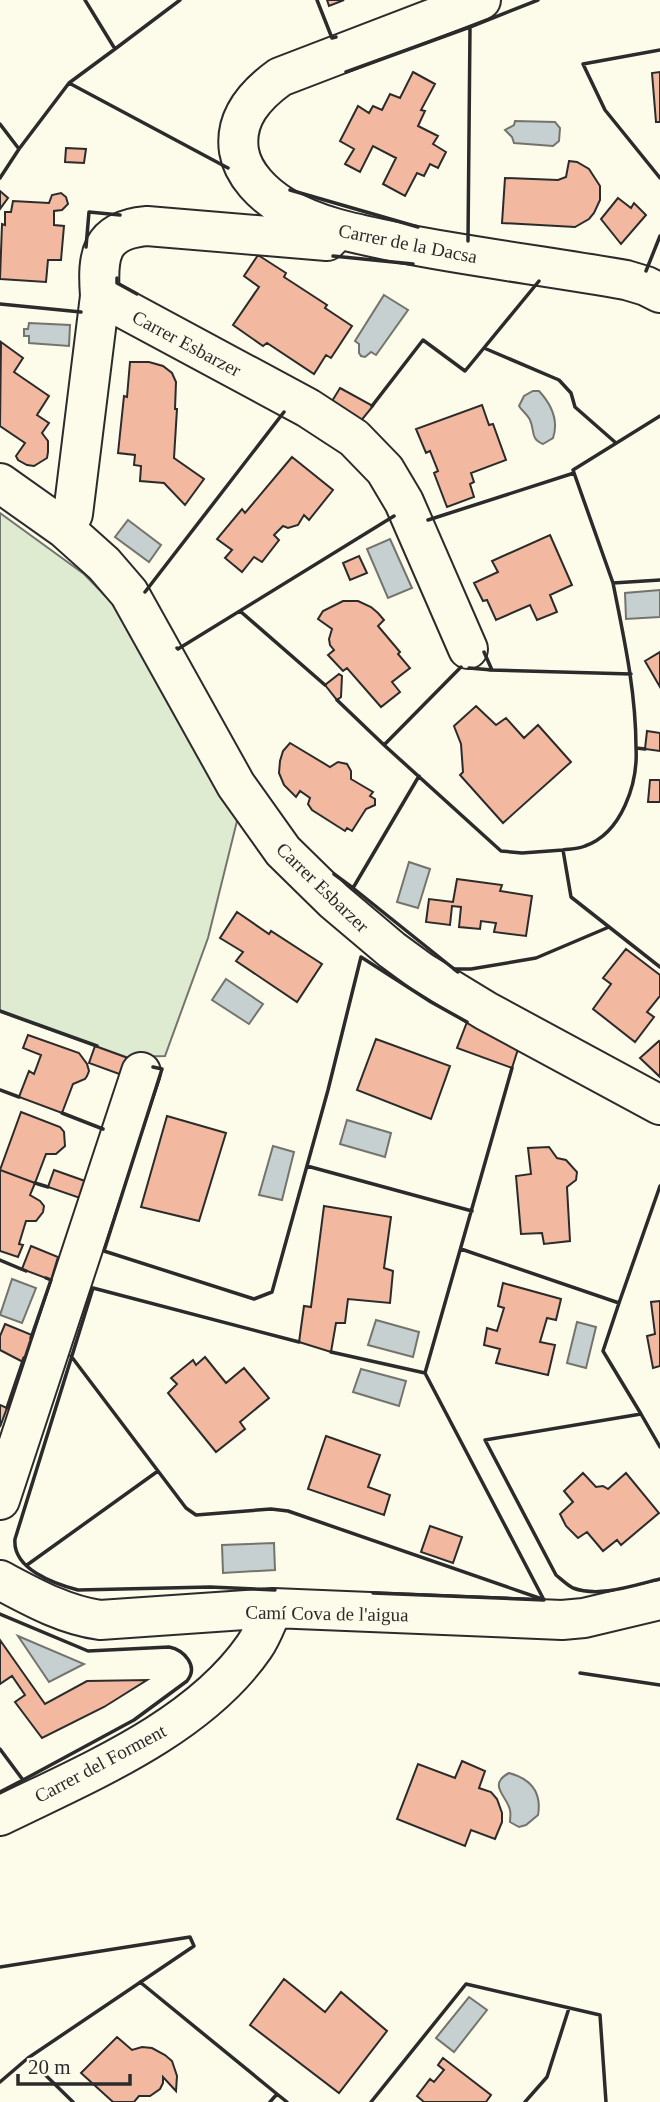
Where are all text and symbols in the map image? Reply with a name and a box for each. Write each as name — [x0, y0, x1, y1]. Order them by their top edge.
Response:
street label: Carrer de la Dacsa — [337, 220, 480, 267]
street label: Carrer Esbarzer — [129, 306, 245, 381]
street label: Carrer Esbarzer — [272, 838, 373, 937]
street label: Camí Cova de l'aigua — [245, 1602, 409, 1625]
street label: Carrer del Forment — [31, 1720, 170, 1807]
scale bar — [18, 2042, 130, 2086]
text: 20 m — [28, 2055, 71, 2079]

